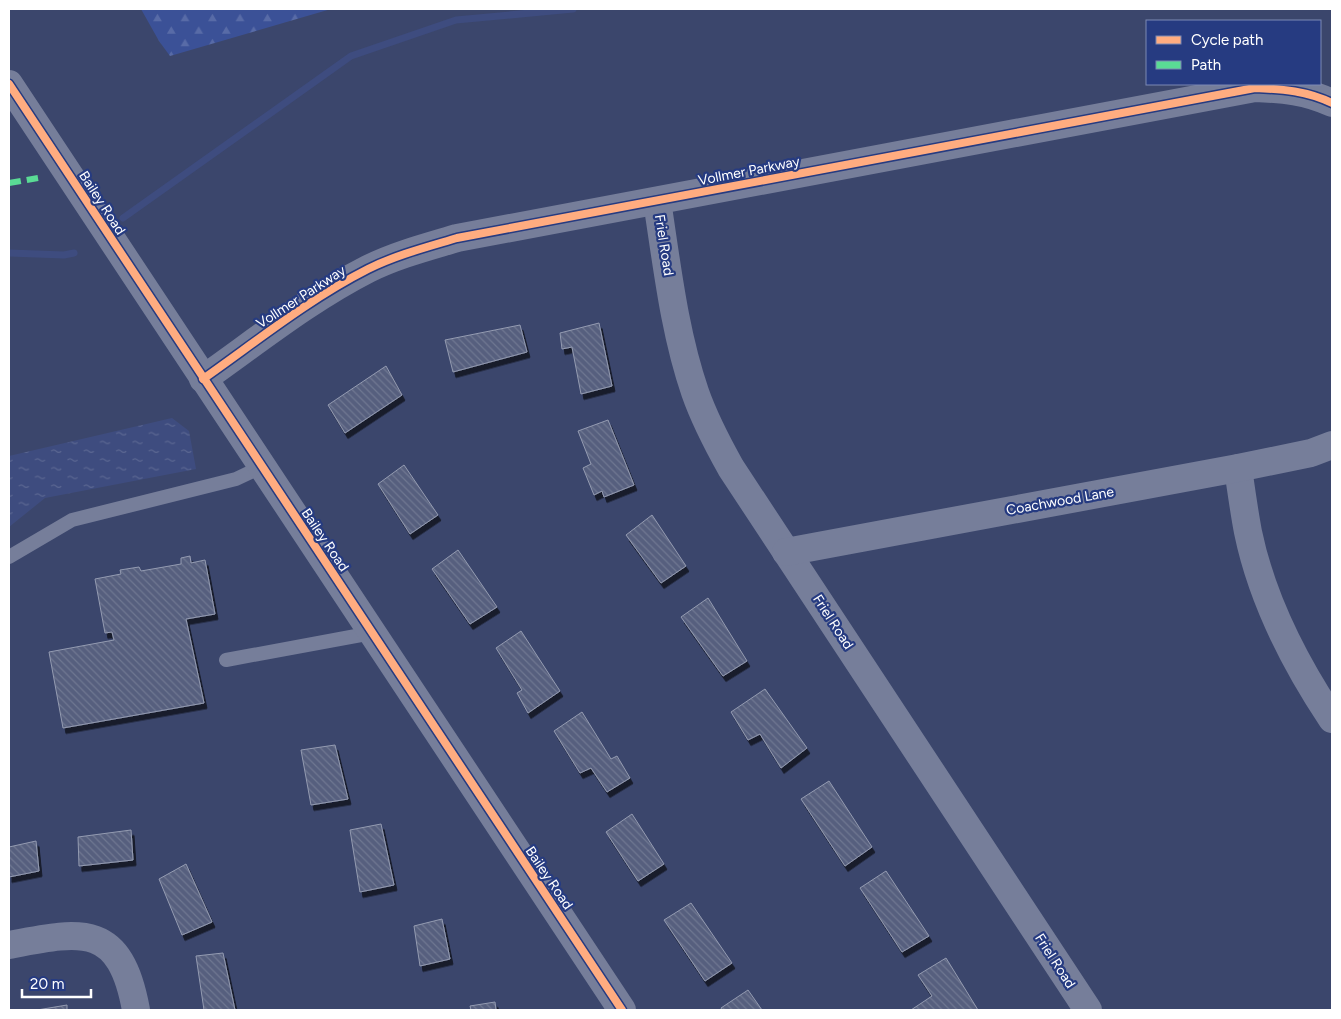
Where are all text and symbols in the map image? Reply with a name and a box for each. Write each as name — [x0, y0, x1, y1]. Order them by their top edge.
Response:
legend — [1146, 20, 1321, 85]
text: Cycle path — [1191, 31, 1263, 49]
text: Path — [1191, 56, 1221, 74]
street label: Vollmer Parkway — [697, 153, 802, 189]
street label: Bailey Road — [75, 168, 129, 238]
street label: Friel Road — [651, 213, 677, 277]
street label: Vollmer Parkway — [253, 261, 349, 332]
street label: Coachwood Lane — [1005, 483, 1116, 519]
street label: Bailey Road — [298, 505, 352, 575]
street label: Friel Road — [809, 591, 857, 653]
street label: Bailey Road — [522, 843, 576, 913]
street label: Friel Road — [1031, 930, 1079, 992]
scale bar — [22, 966, 91, 998]
text: 20 m — [30, 975, 64, 993]

